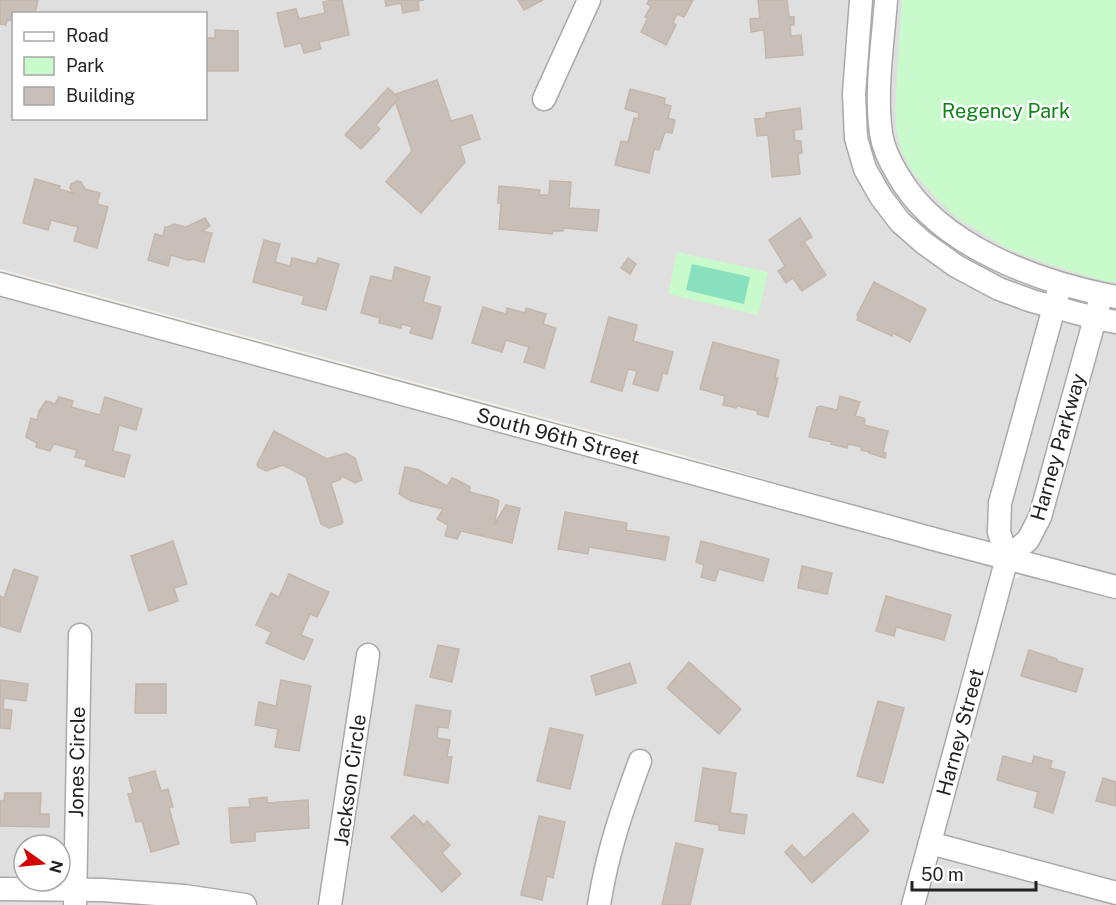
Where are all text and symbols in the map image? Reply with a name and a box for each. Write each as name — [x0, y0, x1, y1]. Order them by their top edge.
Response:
legend — [12, 12, 207, 120]
text: Road — [66, 25, 109, 46]
text: Park — [66, 55, 104, 76]
text: Building — [66, 85, 135, 106]
park label: Regency Park — [942, 99, 1070, 123]
street label: Harney Parkway — [1026, 370, 1091, 523]
street label: South 96th Street — [474, 403, 642, 469]
street label: Harney Street — [931, 666, 989, 798]
street label: Jones Circle — [64, 706, 90, 818]
street label: Jackson Circle — [329, 713, 371, 847]
north arrow — [12, 833, 72, 893]
scale bar — [912, 854, 1036, 892]
text: N — [45, 858, 67, 875]
text: 50 m — [921, 864, 964, 885]

